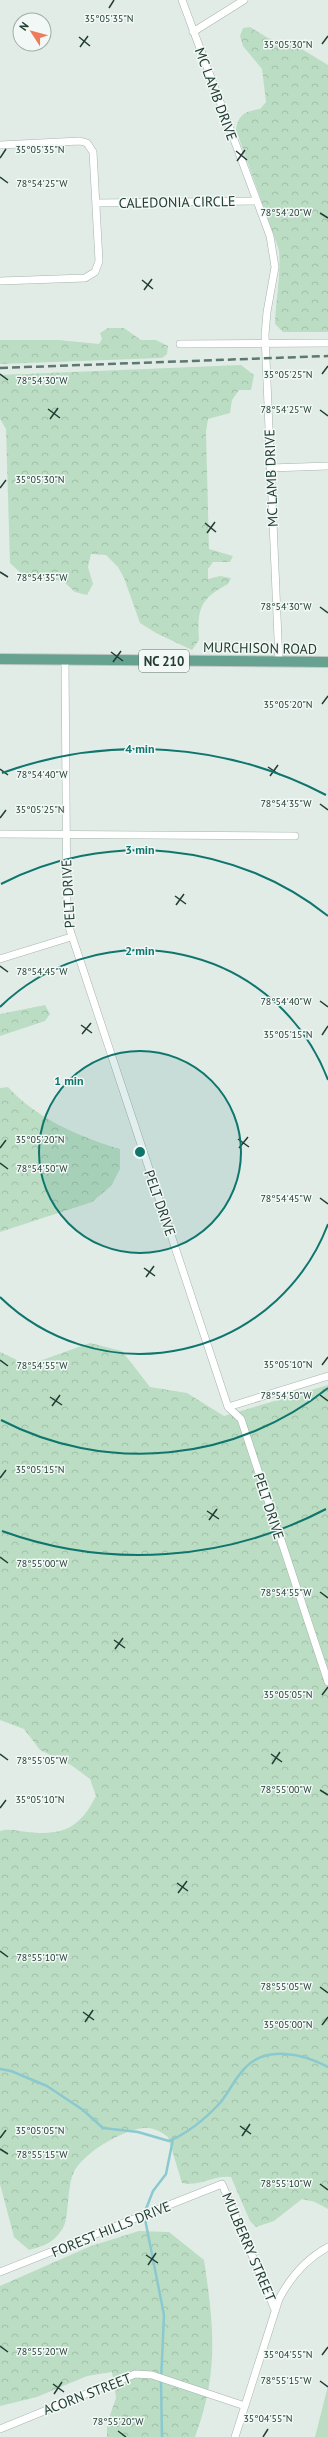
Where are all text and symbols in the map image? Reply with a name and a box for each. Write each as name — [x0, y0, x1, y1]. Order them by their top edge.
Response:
north arrow — [12, 12, 52, 52]
text: 35°05'35"N — [84, 12, 134, 25]
text: N — [16, 19, 32, 33]
text: 35°05'30"N — [263, 38, 313, 51]
street label: MC LAMB DRIVE — [191, 45, 241, 143]
text: 35°05'35"N — [15, 143, 65, 156]
text: 78°54'25"W — [16, 177, 68, 190]
street label: CALEDONIA CIRCLE — [119, 192, 235, 212]
text: 78°54'20"W — [260, 206, 312, 219]
text: 35°05'25"N — [263, 368, 313, 381]
text: 78°54'30"W — [16, 374, 68, 387]
text: 78°54'25"W — [260, 403, 312, 416]
street label: MC LAMB DRIVE — [260, 429, 282, 527]
text: 35°05'30"N — [15, 473, 65, 486]
text: 78°54'35"W — [16, 571, 68, 584]
text: 78°54'30"W — [260, 600, 312, 613]
street label: MURCHISON ROAD — [203, 638, 317, 658]
road number: NC 210 — [139, 650, 189, 672]
text: 35°05'20"N — [263, 698, 313, 711]
text: 4 min — [125, 741, 155, 756]
text: 78°54'40"W — [16, 768, 68, 781]
text: 78°54'35"W — [260, 797, 312, 810]
text: 35°05'25"N — [15, 803, 65, 816]
text: 3 min — [125, 842, 155, 857]
street label: PELT DRIVE — [57, 859, 79, 929]
text: 2 min — [125, 943, 155, 958]
text: 78°54'45"W — [16, 965, 68, 978]
text: 78°54'40"W — [260, 995, 312, 1008]
text: 35°05'15"N — [263, 1028, 313, 1041]
text: 1 min — [54, 1073, 84, 1088]
text: 35°05'20"N — [15, 1133, 65, 1146]
centre of rings — [133, 1145, 147, 1159]
text: 78°54'50"W — [16, 1162, 68, 1175]
street label: PELT DRIVE — [140, 1168, 180, 1238]
text: 78°54'45"W — [260, 1192, 312, 1205]
text: 35°05'10"N — [263, 1358, 313, 1371]
text: 78°54'55"W — [16, 1359, 68, 1372]
text: 78°54'50"W — [260, 1389, 312, 1402]
text: 35°05'15"N — [15, 1463, 65, 1476]
street label: PELT DRIVE — [250, 1470, 288, 1542]
text: 78°55'00"W — [16, 1557, 68, 1570]
text: 78°54'55"W — [260, 1586, 312, 1599]
text: 35°05'05"N — [263, 1688, 313, 1701]
text: 78°55'05"W — [16, 1754, 68, 1767]
text: 78°55'00"W — [260, 1783, 312, 1796]
text: 35°05'10"N — [15, 1793, 65, 1806]
text: 78°55'10"W — [16, 1951, 68, 1964]
text: 78°55'05"W — [260, 1980, 312, 1993]
text: 35°05'00"N — [263, 2018, 313, 2031]
text: 35°05'05"N — [15, 2124, 65, 2137]
text: 78°55'15"W — [16, 2148, 68, 2161]
text: 78°55'10"W — [260, 2177, 312, 2190]
street label: MULBERRY STREET — [218, 2190, 280, 2304]
street label: FOREST HILLS DRIVE — [49, 2197, 173, 2261]
text: 78°55'20"W — [16, 2345, 68, 2358]
text: 35°04'55"N — [263, 2348, 313, 2361]
street label: ACORN STREET — [40, 2369, 134, 2419]
text: 78°55'15"W — [260, 2374, 312, 2387]
text: 35°04'55"N — [243, 2412, 293, 2425]
text: 78°55'20"W — [92, 2415, 144, 2428]

